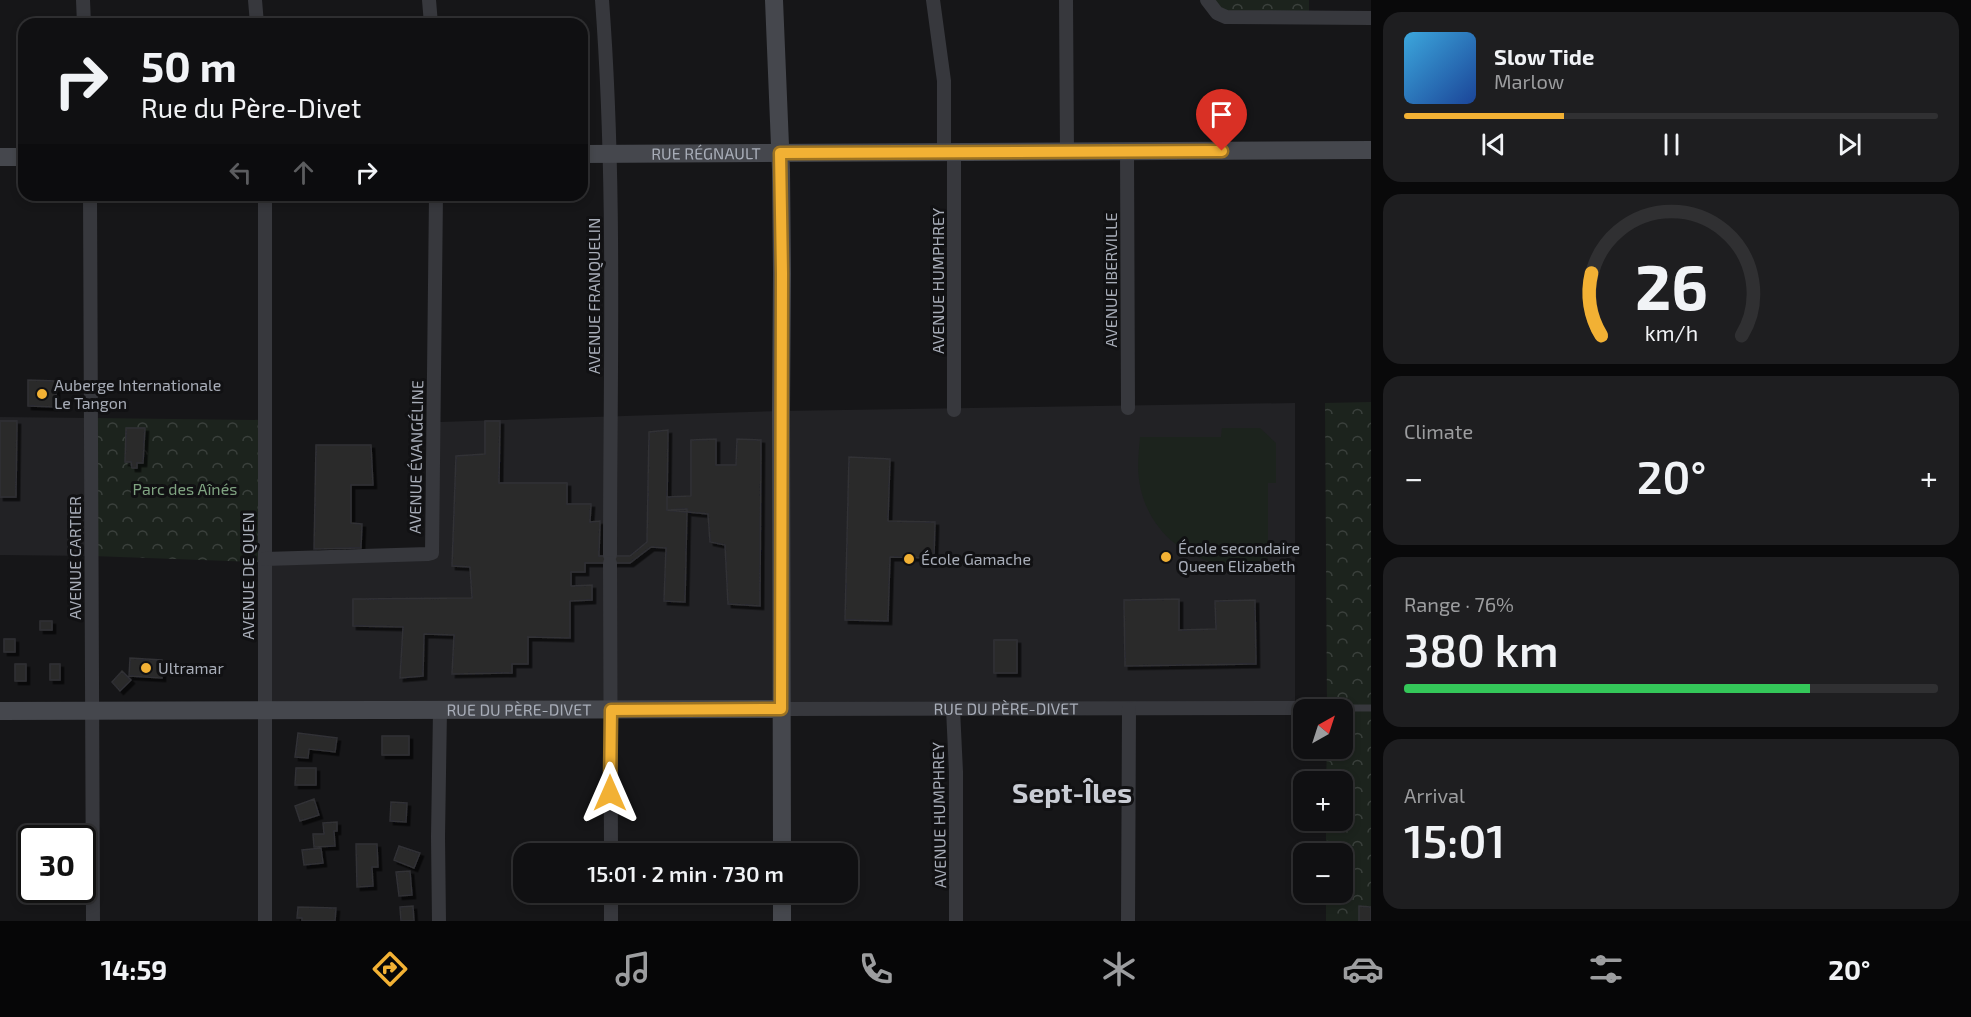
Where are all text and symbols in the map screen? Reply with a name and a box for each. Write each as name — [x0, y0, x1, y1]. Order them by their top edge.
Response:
text: 50 m — [141, 40, 237, 90]
icon: right — [42, 42, 120, 120]
text: Slow Tide — [1494, 43, 1594, 69]
text: Marlow — [1494, 69, 1564, 93]
pin — [1196, 89, 1247, 151]
text: Rue du Père-Divet — [141, 91, 361, 123]
icon: arrive — [1205, 98, 1238, 131]
icon: previous — [1477, 128, 1510, 161]
icon: pause — [1655, 128, 1688, 161]
icon: next — [1833, 128, 1866, 161]
street label: RUE RÉGNAULT — [651, 143, 761, 163]
icon: left — [224, 156, 257, 189]
icon: ahead — [287, 156, 320, 189]
icon: right — [350, 156, 383, 189]
street label: AVENUE HUMPHREY — [928, 208, 947, 354]
street label: AVENUE IBERVILLE — [1101, 213, 1120, 347]
street label: AVENUE FRANQUELIN — [584, 218, 604, 374]
text: 26 — [1634, 248, 1708, 323]
text: km/h — [1644, 320, 1698, 345]
place label: Auberge Internationale Le Tangon — [54, 375, 221, 412]
street label: AVENUE ÉVANGÉLINE — [405, 380, 426, 534]
marker: Auberge Internationale Le Tangon — [35, 387, 49, 401]
text: Climate — [1404, 419, 1473, 443]
text: 20° — [1637, 449, 1706, 503]
text: − — [1404, 457, 1423, 497]
text: + — [1920, 457, 1938, 497]
park label: Parc des Aînés — [133, 479, 237, 498]
street label: AVENUE CARTIER — [65, 496, 84, 620]
street label: AVENUE DE QUEN — [238, 512, 258, 640]
place label: École secondaire Queen Elizabeth — [1178, 538, 1300, 576]
place label: École Gamache — [921, 549, 1031, 568]
marker: École secondaire Queen Elizabeth — [1159, 550, 1173, 564]
marker: École Gamache — [902, 552, 916, 566]
text: Range · 76% — [1404, 592, 1514, 616]
text: 380 km — [1404, 622, 1559, 676]
place label: Ultramar — [158, 658, 224, 677]
marker: Ultramar — [139, 661, 153, 675]
street label: RUE DU PÈRE-DIVET — [933, 698, 1079, 718]
street label: RUE DU PÈRE-DIVET — [446, 699, 592, 719]
north arrow — [1293, 699, 1353, 759]
map controls — [1293, 699, 1353, 903]
street label: AVENUE HUMPHREY — [928, 742, 949, 888]
position arrow — [578, 761, 642, 825]
button: + — [1293, 771, 1353, 831]
district label: Sept-Îles — [1012, 775, 1132, 809]
text: Arrival — [1404, 783, 1465, 807]
text: 15:01 — [1404, 813, 1505, 867]
speed limit sign: 30 — [18, 825, 96, 903]
button: − — [1293, 843, 1353, 903]
text: 15:01 · 2 min · 730 m — [587, 860, 784, 886]
icon: directions — [369, 948, 411, 990]
icon: music — [612, 948, 654, 990]
icon: phone — [855, 948, 897, 990]
icon: climate — [1098, 948, 1140, 990]
icon: car — [1342, 948, 1384, 990]
icon: filters — [1585, 948, 1627, 990]
text: 14:59 — [101, 953, 167, 985]
text: 20° — [1828, 953, 1870, 985]

